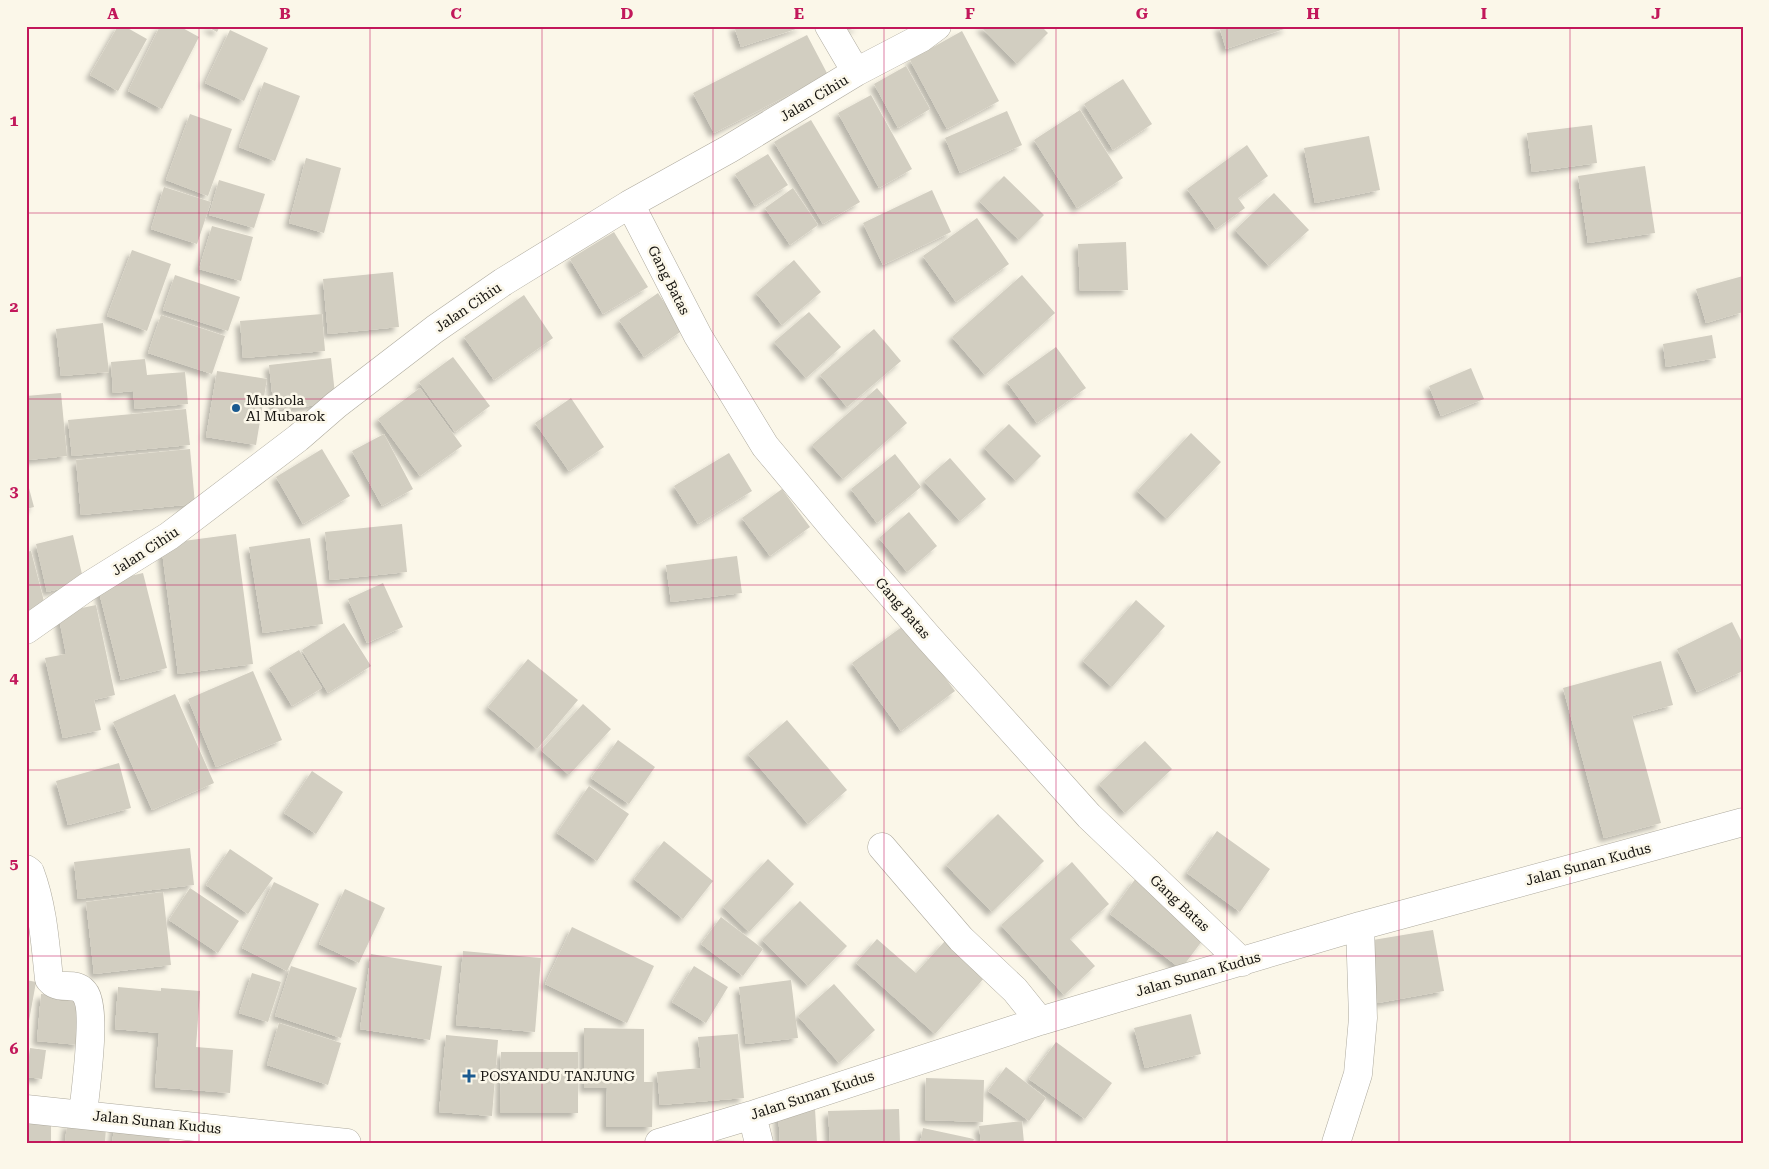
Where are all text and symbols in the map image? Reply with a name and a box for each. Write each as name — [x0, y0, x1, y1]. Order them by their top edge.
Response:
text: A — [107, 4, 119, 23]
text: B — [279, 4, 291, 23]
text: C — [450, 4, 462, 23]
text: D — [621, 4, 634, 23]
text: E — [794, 4, 804, 23]
text: F — [965, 4, 975, 23]
text: G — [1136, 4, 1149, 23]
text: H — [1306, 4, 1320, 23]
text: I — [1481, 4, 1487, 23]
text: J — [1651, 4, 1661, 23]
street label: Jalan Cihiu — [777, 71, 851, 125]
text: 1 — [10, 111, 19, 130]
street label: Gang Batas — [645, 243, 693, 318]
street label: Jalan Cihiu — [432, 279, 504, 335]
text: 2 — [10, 297, 19, 316]
place label: Mushola Al Mubarok — [246, 392, 326, 424]
marker: Mushola Al Mubarok — [230, 402, 242, 414]
text: 3 — [10, 482, 19, 501]
street label: Jalan Cihiu — [109, 523, 182, 579]
street label: Gang Batas — [872, 574, 934, 642]
text: 4 — [10, 668, 19, 687]
street label: Jalan Sunan Kudus — [1524, 839, 1653, 888]
text: 5 — [10, 854, 19, 873]
street label: Gang Batas — [1147, 871, 1213, 935]
street label: Jalan Sunan Kudus — [1134, 948, 1263, 999]
text: 6 — [10, 1039, 19, 1058]
street label: Jalan Sunan Kudus — [748, 1067, 876, 1123]
place label: POSYANDU TANJUNG — [480, 1068, 635, 1084]
marker: POSYANDU TANJUNG — [462, 1069, 476, 1083]
street label: Jalan Sunan Kudus — [92, 1107, 222, 1137]

